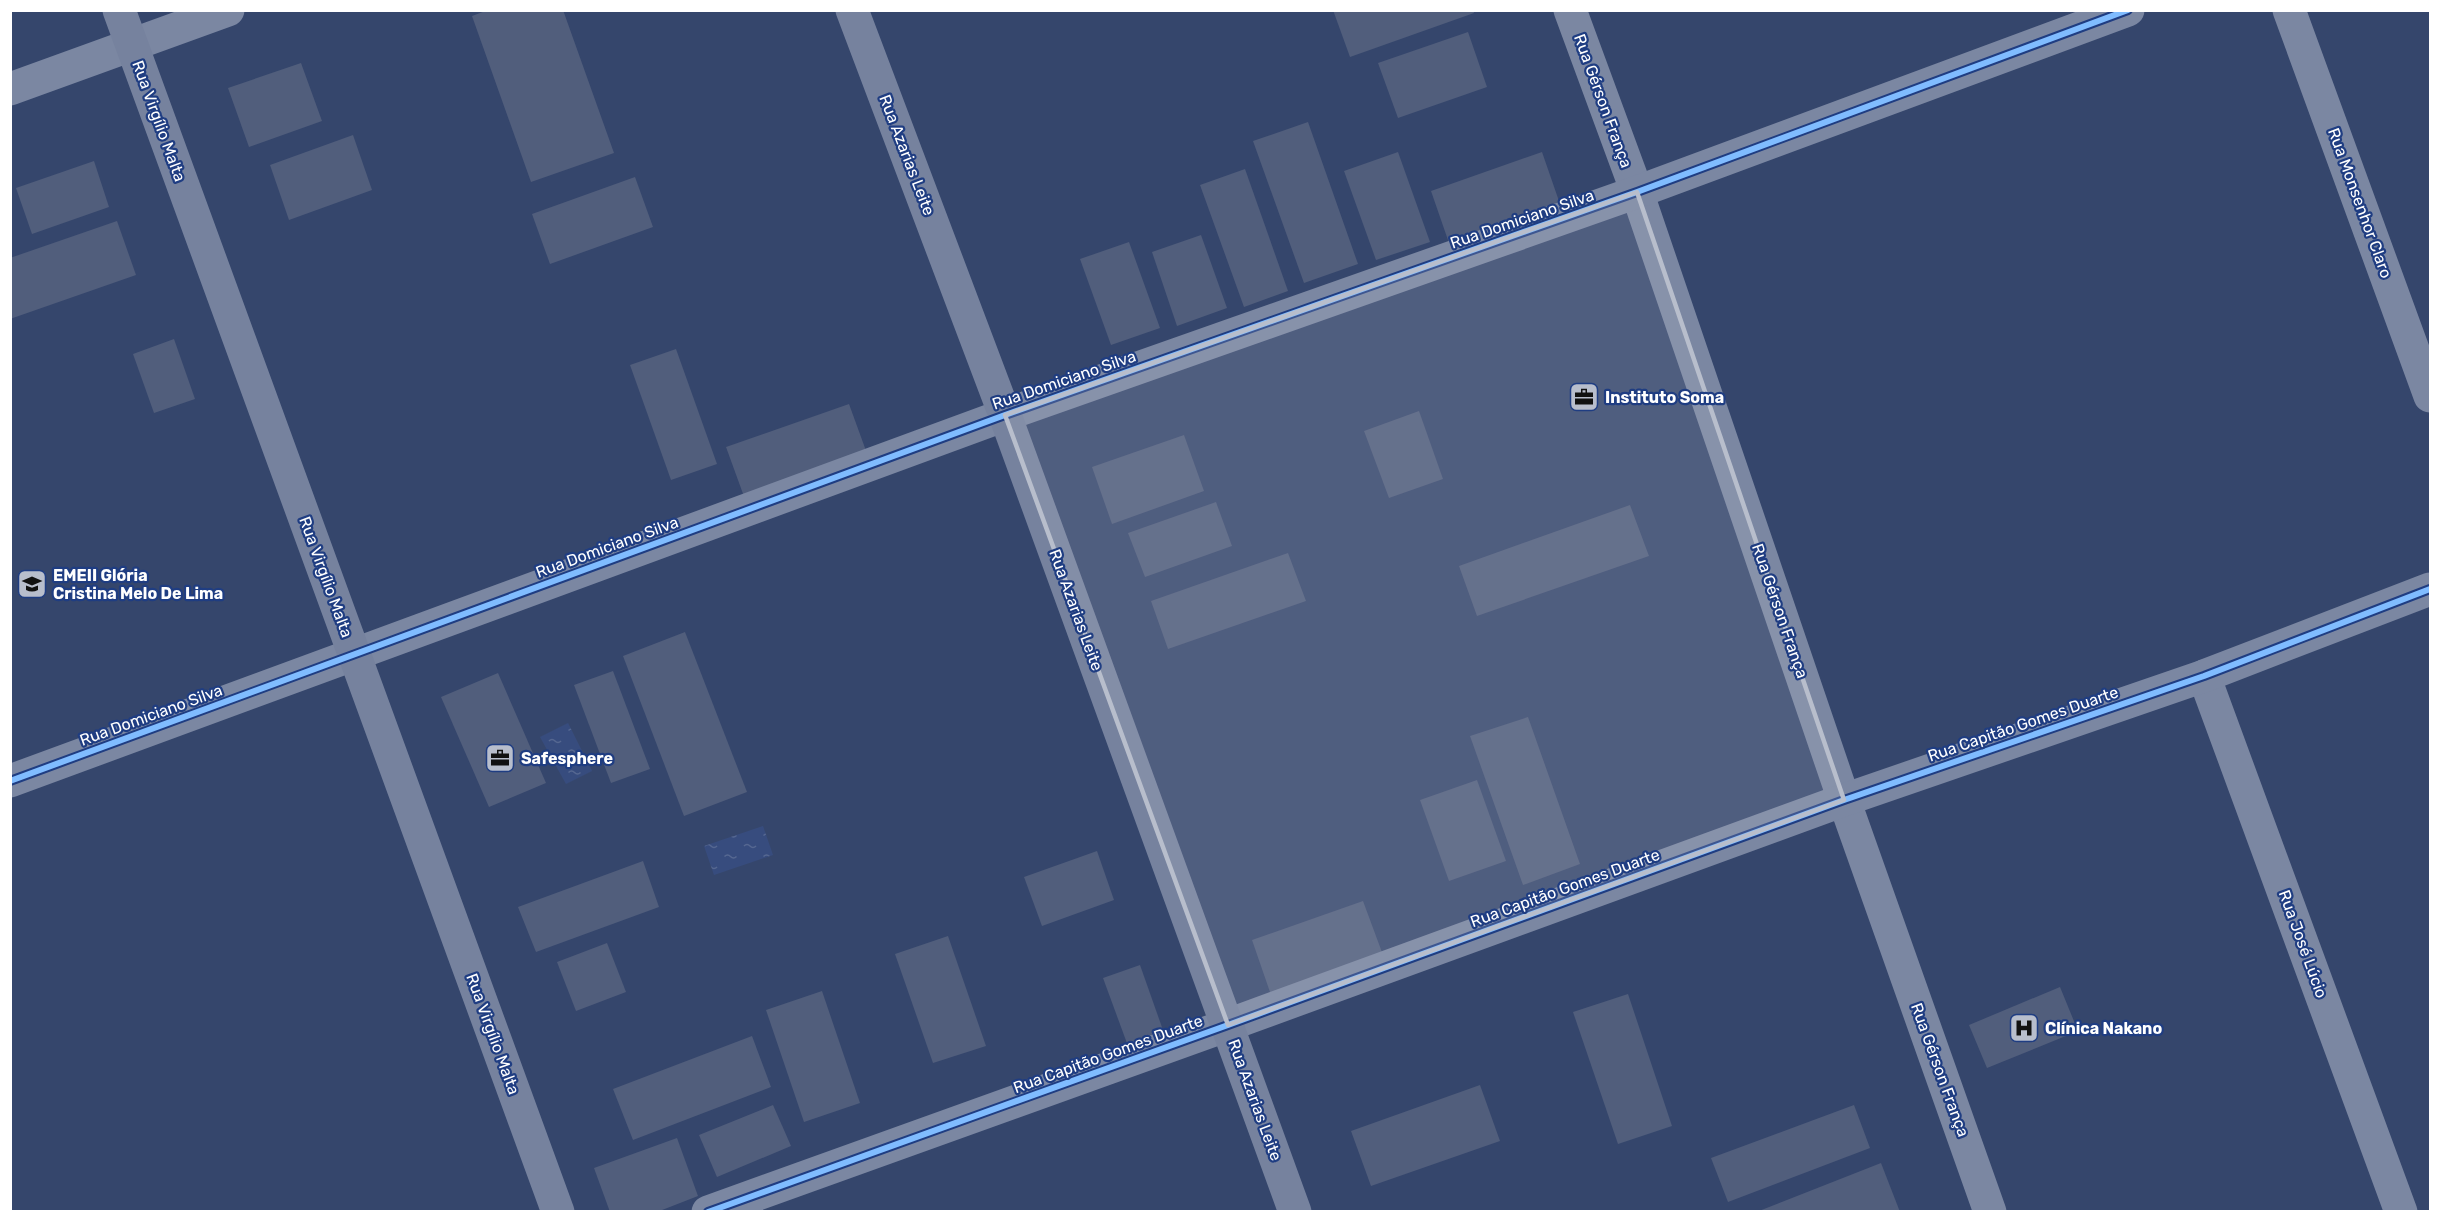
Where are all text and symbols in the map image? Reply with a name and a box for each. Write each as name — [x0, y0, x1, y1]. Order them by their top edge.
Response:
street label: Rua Gérson França — [1570, 31, 1636, 171]
street label: Rua Virgílio Malta — [128, 58, 190, 184]
street label: Rua Azarias Leite — [875, 92, 939, 218]
street label: Rua Monsenhor Claro — [2324, 125, 2396, 281]
street label: Rua Domiciano Silva — [1448, 186, 1596, 252]
street label: Rua Domiciano Silva — [990, 347, 1138, 413]
office icon: Instituto Soma — [1568, 381, 1600, 413]
place label: Instituto Soma — [1605, 388, 1724, 407]
street label: Rua Domiciano Silva — [533, 512, 681, 582]
street label: Rua Virgílio Malta — [295, 514, 357, 640]
street label: Rua Gérson França — [1748, 541, 1812, 681]
street label: Rua Azarias Leite — [1045, 547, 1107, 673]
place label: EMEII Glória Cristina Melo De Lima — [53, 566, 223, 603]
school or university icon: EMEII Glória Cristina Melo De Lima — [16, 568, 48, 600]
street label: Rua Domiciano Silva — [77, 680, 225, 750]
street label: Rua Capitão Gomes Duarte — [1925, 682, 2121, 766]
office icon: Safesphere — [484, 742, 516, 774]
place label: Safesphere — [521, 749, 613, 768]
street label: Rua Capitão Gomes Duarte — [1468, 845, 1662, 931]
street label: Rua José Lúcio — [2275, 887, 2331, 1001]
street label: Rua Virgílio Malta — [462, 971, 524, 1097]
street label: Rua Gérson França — [1907, 1000, 1973, 1140]
street label: Rua Capitão Gomes Duarte — [1011, 1011, 1205, 1097]
hospital icon: Clínica Nakano — [2008, 1012, 2040, 1044]
place label: Clínica Nakano — [2045, 1019, 2162, 1038]
street label: Rua Azarias Leite — [1224, 1037, 1286, 1163]

